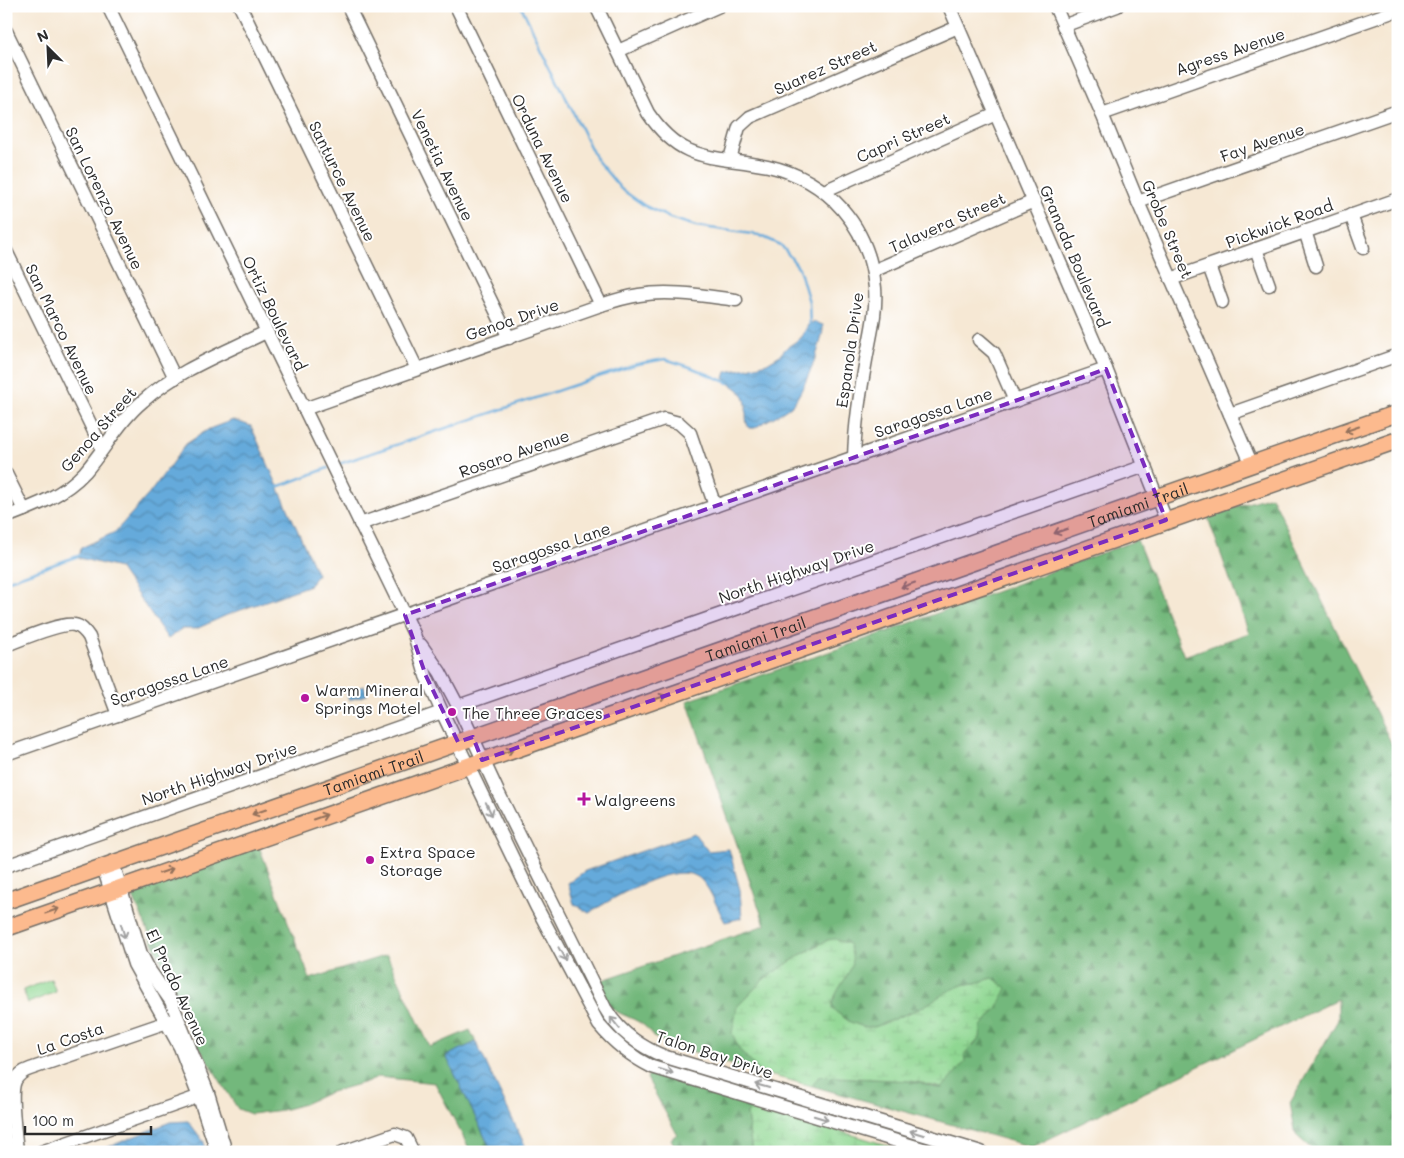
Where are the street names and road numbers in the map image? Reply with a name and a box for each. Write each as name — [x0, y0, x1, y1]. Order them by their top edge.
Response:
street label: Agress Avenue — [1173, 22, 1287, 80]
street label: Suarez Street — [770, 35, 880, 99]
street label: Orduna Avenue — [507, 90, 579, 206]
street label: Venetia Avenue — [407, 106, 479, 224]
street label: Capri Street — [853, 107, 953, 167]
street label: Santurce Avenue — [305, 117, 381, 245]
street label: Fay Avenue — [1217, 118, 1307, 166]
street label: San Lorenzo Avenue — [61, 123, 149, 273]
street label: Grobe Street — [1138, 176, 1198, 282]
street label: Granada Boulevard — [1036, 182, 1114, 330]
street label: Talavera Street — [886, 187, 1008, 257]
street label: Pickwick Road — [1222, 194, 1336, 252]
street label: Ortiz Boulevard — [238, 252, 312, 374]
street label: San Marco Avenue — [21, 260, 103, 398]
street label: Espanola Drive — [830, 291, 868, 409]
street label: Genoa Drive — [462, 293, 562, 345]
street label: Genoa Street — [55, 382, 141, 476]
street label: Saragossa Lane — [871, 382, 995, 442]
street label: Rosaro Avenue — [456, 424, 572, 482]
street label: Tamiami Trail — [1084, 477, 1191, 532]
street label: Saragossa Lane — [489, 517, 613, 577]
street label: North Highway Drive — [715, 534, 877, 608]
street label: Tamiami Trail — [702, 611, 808, 666]
street label: Saragossa Lane — [107, 650, 231, 710]
street label: North Highway Drive — [138, 736, 300, 810]
street label: Tamiami Trail — [320, 745, 426, 800]
street label: El Prado Avenue — [142, 925, 214, 1049]
street label: La Costa — [34, 1017, 106, 1059]
street label: Talon Bay Drive — [654, 1025, 776, 1083]

